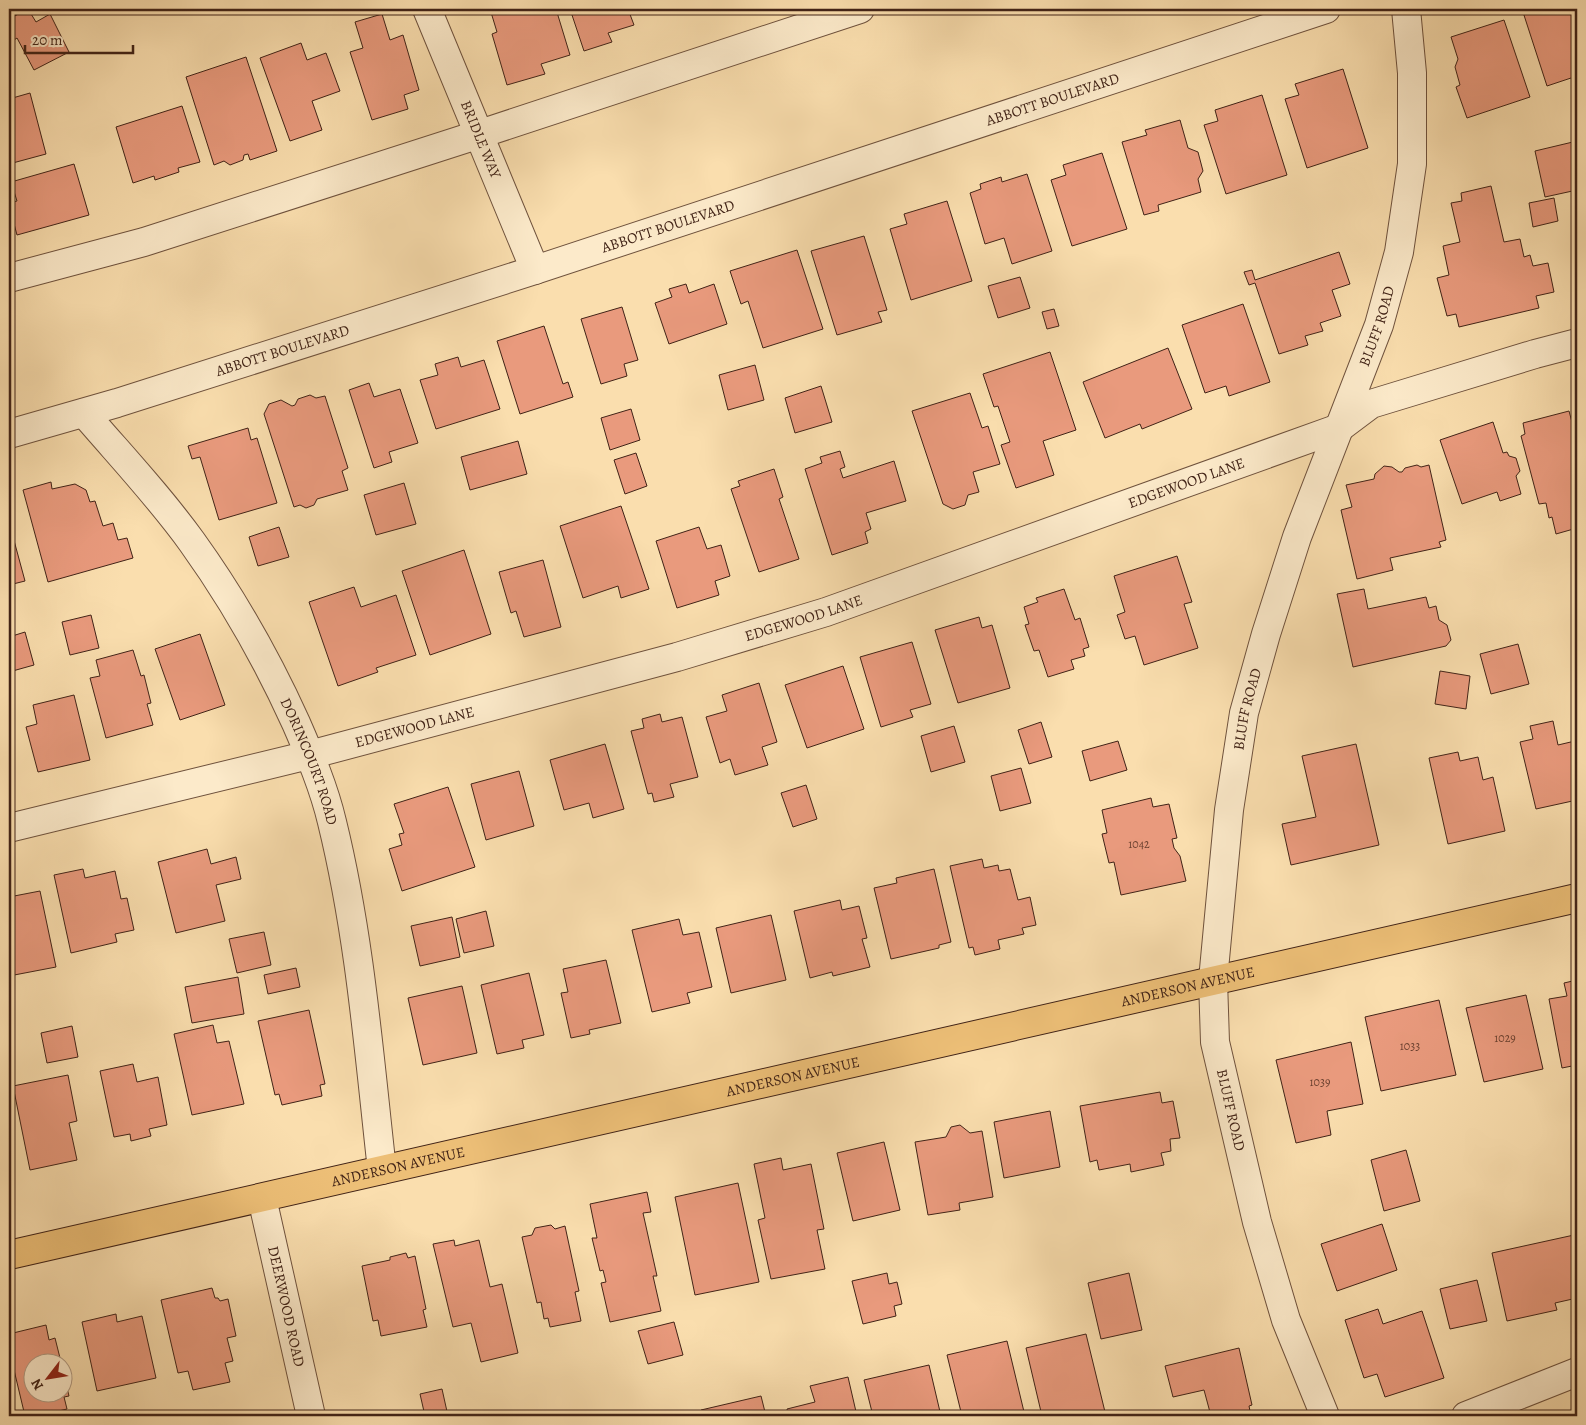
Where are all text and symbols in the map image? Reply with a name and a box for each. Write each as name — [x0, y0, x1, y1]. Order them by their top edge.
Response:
scale bar — [25, 22, 132, 54]
text: 20 m — [32, 30, 63, 50]
street label: ABBOTT BOULEVARD — [982, 68, 1122, 131]
street label: BRIDLE WAY — [456, 97, 506, 182]
street label: ABBOTT BOULEVARD — [598, 195, 737, 258]
street label: BLUFF ROAD — [1354, 284, 1399, 369]
street label: ABBOTT BOULEVARD — [212, 320, 352, 381]
street label: EDGEWOOD LANE — [1125, 453, 1247, 513]
street label: EDGEWOOD LANE — [742, 590, 865, 646]
street label: BLUFF ROAD — [1228, 666, 1266, 752]
street label: DORINCOURT ROAD — [276, 694, 342, 827]
street label: EDGEWOOD LANE — [353, 701, 476, 752]
house number: 1042 — [1128, 836, 1150, 852]
street label: ANDERSON AVENUE — [1118, 962, 1257, 1012]
house number: 1029 — [1494, 1030, 1516, 1046]
house number: 1033 — [1400, 1038, 1420, 1054]
street label: ANDERSON AVENUE — [723, 1052, 862, 1102]
street label: BLUFF ROAD — [1212, 1067, 1250, 1153]
house number: 1039 — [1310, 1074, 1330, 1090]
street label: ANDERSON AVENUE — [328, 1142, 467, 1192]
street label: DEERWOOD ROAD — [263, 1244, 310, 1369]
north arrow — [22, 1352, 72, 1402]
text: N — [27, 1375, 48, 1394]

